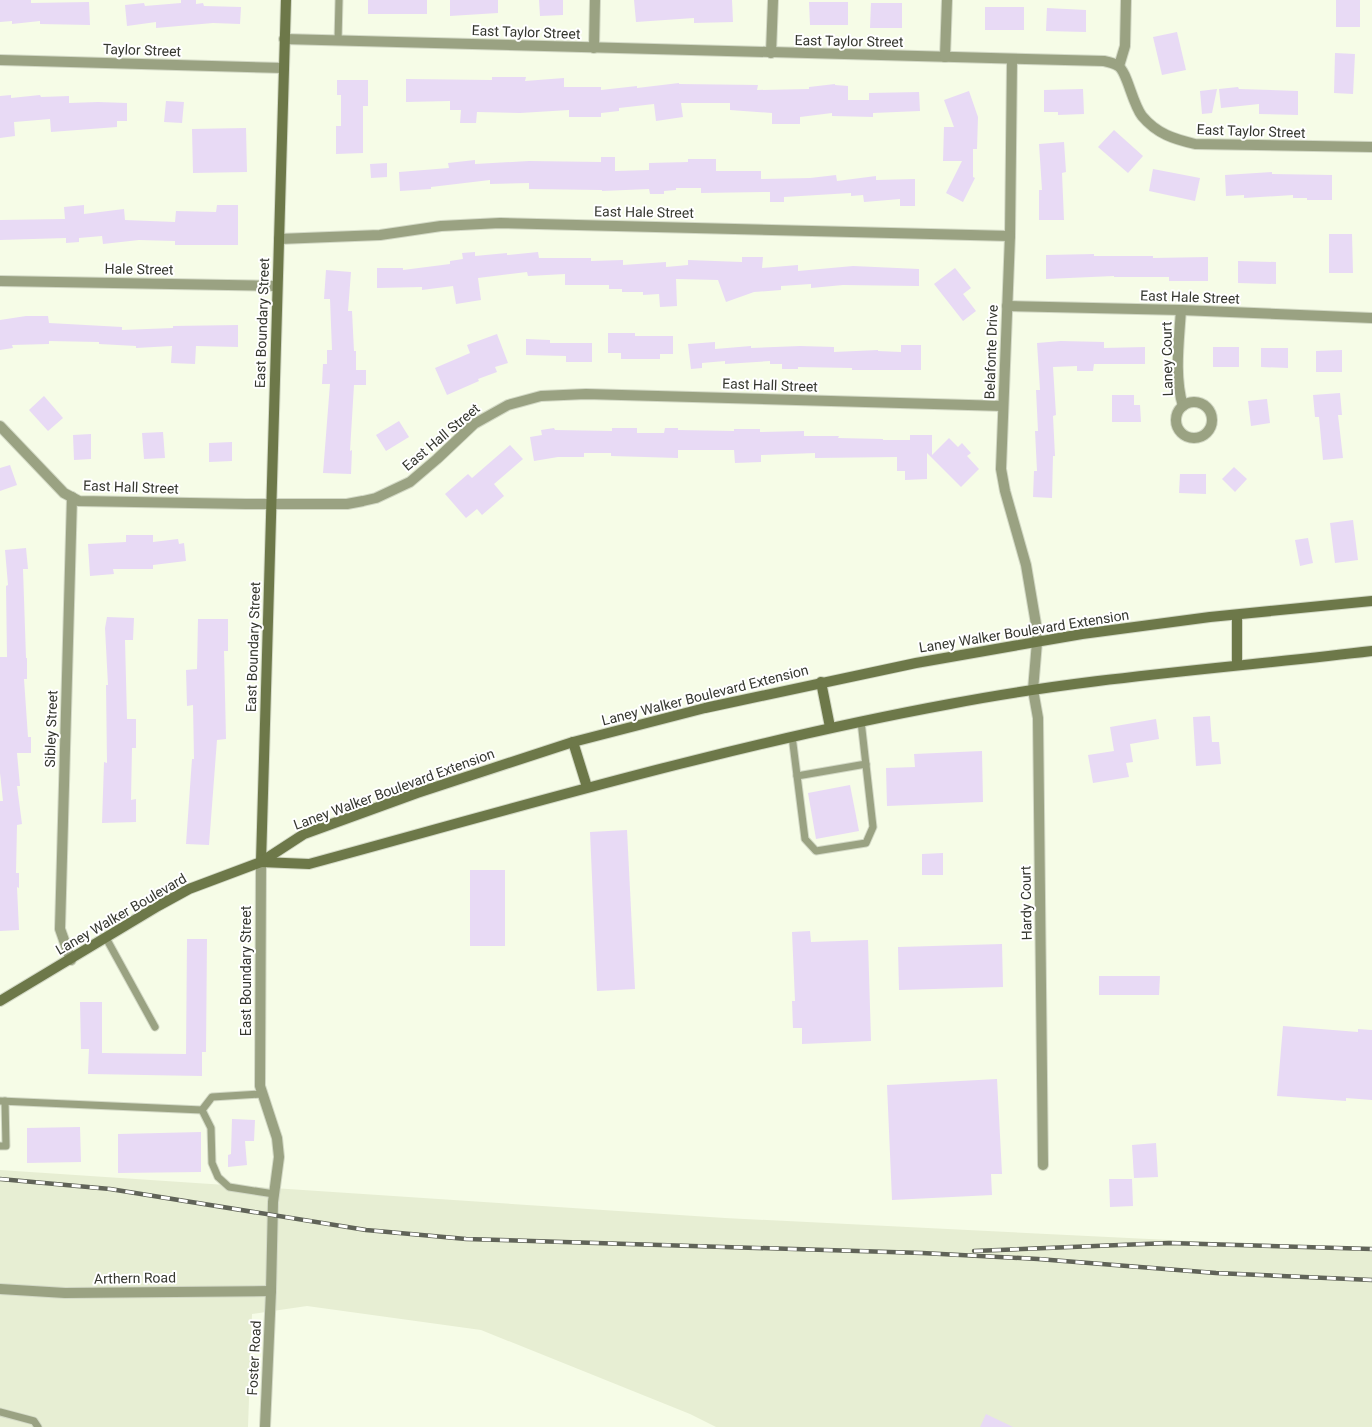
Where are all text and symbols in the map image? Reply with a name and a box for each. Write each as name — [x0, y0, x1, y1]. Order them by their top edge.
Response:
street label: East Taylor Street — [471, 22, 581, 42]
street label: East Taylor Street — [794, 32, 904, 50]
street label: Taylor Street — [103, 41, 182, 59]
street label: East Taylor Street — [1196, 121, 1306, 141]
street label: East Hale Street — [594, 203, 694, 221]
street label: East Boundary Street — [252, 257, 272, 388]
street label: Hale Street — [104, 260, 174, 278]
street label: East Hale Street — [1140, 287, 1241, 307]
street label: Belafonte Drive — [981, 304, 1001, 400]
street label: Laney Court — [1158, 321, 1176, 397]
street label: East Hall Street — [722, 375, 819, 395]
street label: East Hall Street — [399, 400, 483, 474]
street label: East Hall Street — [83, 477, 180, 497]
street label: East Boundary Street — [243, 581, 263, 712]
street label: Laney Walker Boulevard Extension — [918, 606, 1130, 656]
street label: Laney Walker Boulevard Extension — [600, 662, 810, 728]
street label: Sibley Street — [42, 690, 60, 768]
street label: Laney Walker Boulevard Extension — [291, 745, 497, 833]
street label: Hardy Court — [1017, 865, 1035, 940]
street label: Laney Walker Boulevard — [53, 870, 189, 958]
street label: East Boundary Street — [238, 905, 254, 1036]
street label: Arthern Road — [94, 1269, 176, 1287]
street label: Foster Road — [244, 1320, 264, 1396]

